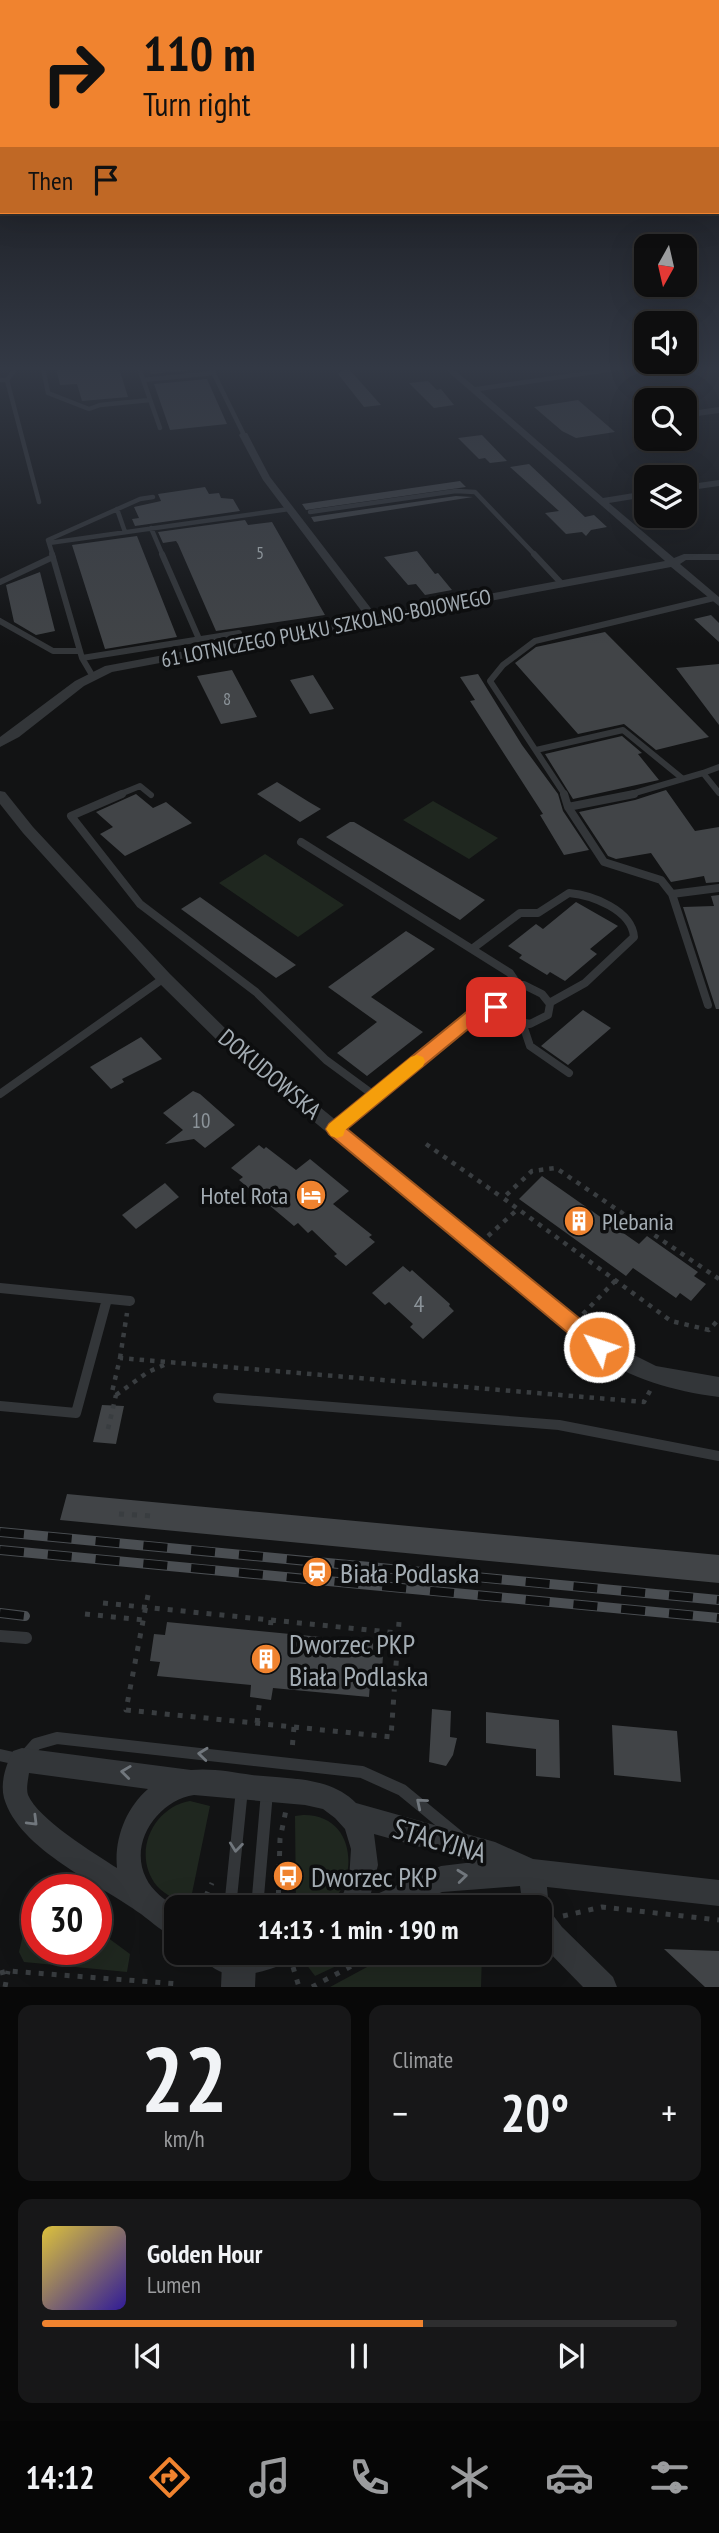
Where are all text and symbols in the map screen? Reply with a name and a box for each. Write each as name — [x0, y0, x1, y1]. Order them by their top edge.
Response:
text: 110 m — [143, 21, 256, 85]
icon: right — [28, 28, 119, 119]
text: Turn right — [143, 83, 251, 125]
icon: arrive — [87, 161, 125, 199]
text: Then — [28, 164, 73, 197]
north arrow — [634, 234, 696, 298]
map controls — [634, 234, 697, 528]
button: sound — [634, 311, 697, 374]
button: search — [634, 388, 697, 451]
button: layers — [634, 465, 697, 528]
house number: 5 — [256, 541, 264, 564]
street label: 61 LOTNICZEGO PUŁKU SZKOLNO-BOJOWEGO — [159, 583, 493, 673]
house number: 8 — [223, 687, 231, 710]
pin — [466, 977, 526, 1037]
icon: arrive — [477, 988, 515, 1026]
street label: DOKUDOWSKA — [212, 1022, 328, 1126]
house number: 10 — [192, 1107, 210, 1134]
hotel icon: Hotel Rota — [294, 1178, 328, 1212]
place label: Hotel Rota — [201, 1180, 288, 1211]
building icon: Plebania — [562, 1204, 596, 1238]
place label: Plebania — [602, 1206, 674, 1237]
house number: 4 — [414, 1288, 425, 1319]
position arrow — [562, 1310, 636, 1384]
place label: Biała Podlaska — [340, 1554, 479, 1591]
station icon: Biała Podlaska — [300, 1555, 334, 1589]
place label: Dworzec PKP Biała Podlaska — [289, 1625, 428, 1694]
building icon: Dworzec PKP Biała Podlaska — [249, 1642, 283, 1676]
one-way arrow — [197, 1747, 208, 1762]
one-way arrow — [120, 1765, 131, 1780]
one-way arrow — [416, 1799, 429, 1811]
street label: STACYJNA — [389, 1809, 492, 1871]
one-way arrow — [25, 1813, 38, 1826]
one-way arrow — [229, 1842, 244, 1853]
place label: Dworzec PKP — [311, 1858, 437, 1895]
bus stop icon: Dworzec PKP — [271, 1859, 305, 1893]
one-way arrow — [456, 1869, 468, 1884]
speed limit sign: 30 — [21, 1874, 112, 1965]
text: 14:13 · 1 min · 190 m — [258, 1913, 458, 1946]
text: 22 — [141, 2019, 228, 2137]
text: Climate — [393, 2045, 453, 2074]
text: 20° — [500, 2079, 569, 2146]
text: − — [393, 2088, 408, 2137]
text: + — [661, 2088, 677, 2137]
text: km/h — [164, 2124, 205, 2153]
text: Golden Hour — [147, 2237, 262, 2270]
text: Lumen — [147, 2270, 201, 2299]
icon: previous — [129, 2337, 167, 2375]
icon: pause — [340, 2337, 378, 2375]
icon: next — [552, 2337, 590, 2375]
icon: directions — [145, 2453, 194, 2502]
icon: music — [245, 2453, 294, 2502]
icon: phone — [345, 2453, 394, 2502]
icon: climate — [445, 2453, 494, 2502]
icon: car — [545, 2453, 594, 2502]
icon: filters — [645, 2453, 694, 2502]
text: 14:12 — [25, 2456, 95, 2498]

